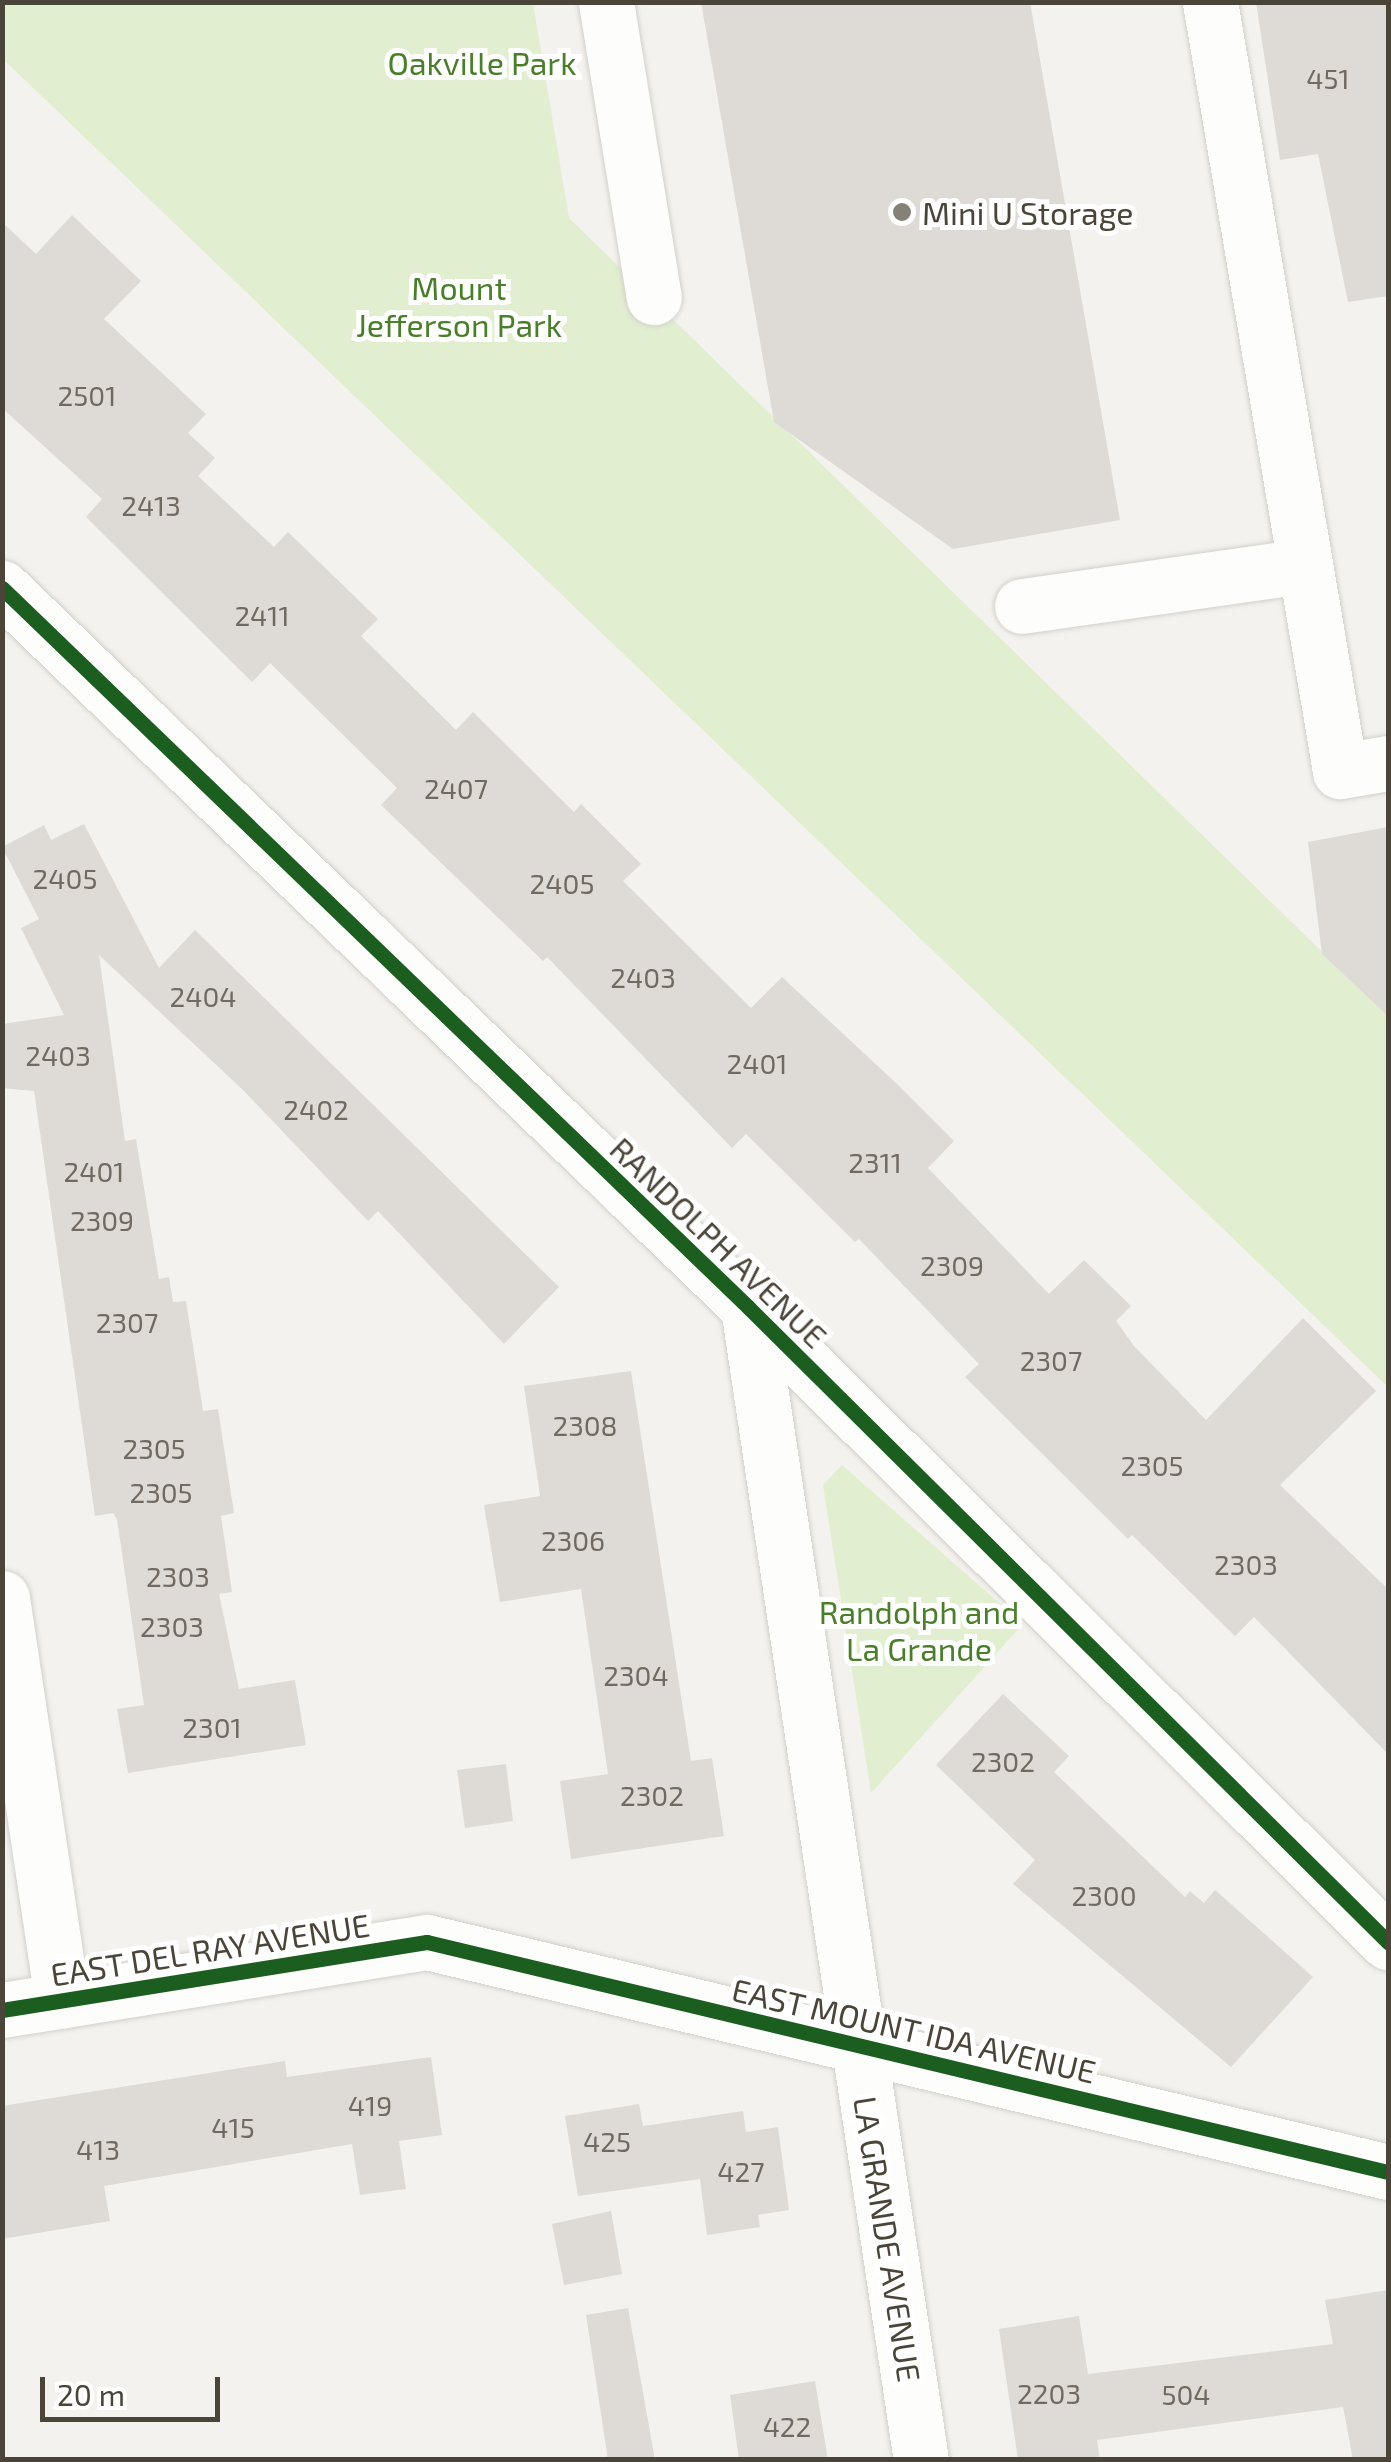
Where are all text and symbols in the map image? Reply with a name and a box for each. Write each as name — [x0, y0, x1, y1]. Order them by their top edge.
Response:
park label: Oakville Park — [388, 43, 576, 81]
house number: 451 — [1306, 61, 1350, 95]
place label: Mini U Storage — [922, 193, 1134, 231]
marker: Mini U Storage — [891, 201, 913, 223]
park label: Mount Jefferson Park — [356, 269, 562, 344]
house number: 2501 — [58, 378, 116, 412]
house number: 2413 — [121, 488, 181, 522]
house number: 2411 — [234, 598, 290, 632]
house number: 2407 — [424, 771, 488, 805]
house number: 2405 — [33, 861, 97, 895]
house number: 2405 — [530, 866, 594, 900]
house number: 2403 — [610, 960, 676, 994]
house number: 2404 — [169, 979, 237, 1013]
house number: 2403 — [25, 1038, 91, 1072]
house number: 2401 — [727, 1046, 787, 1080]
house number: 2402 — [283, 1092, 349, 1126]
street label: RANDOLPH AVENUE — [603, 1129, 835, 1355]
house number: 2311 — [848, 1145, 902, 1179]
house number: 2401 — [64, 1154, 124, 1188]
house number: 2309 — [70, 1203, 134, 1237]
house number: 2309 — [920, 1248, 984, 1282]
house number: 2307 — [96, 1305, 158, 1339]
house number: 2307 — [1020, 1343, 1082, 1377]
house number: 2308 — [552, 1408, 618, 1442]
house number: 2305 — [122, 1431, 186, 1465]
house number: 2305 — [1120, 1448, 1184, 1482]
house number: 2305 — [129, 1475, 193, 1509]
house number: 2306 — [541, 1523, 605, 1557]
house number: 2303 — [1214, 1547, 1278, 1581]
house number: 2303 — [146, 1559, 210, 1593]
park label: Randolph and La Grande — [819, 1593, 1019, 1668]
house number: 2303 — [140, 1609, 204, 1643]
house number: 2304 — [603, 1658, 669, 1692]
house number: 2301 — [182, 1710, 242, 1744]
house number: 2302 — [971, 1744, 1035, 1778]
house number: 2302 — [620, 1778, 684, 1812]
house number: 2300 — [1071, 1878, 1137, 1912]
street label: EAST DEL RAY AVENUE — [46, 1905, 374, 1993]
street label: EAST MOUNT IDA AVENUE — [727, 1969, 1101, 2091]
house number: 419 — [348, 2088, 392, 2122]
street label: LA GRANDE AVENUE — [846, 2093, 930, 2385]
house number: 415 — [211, 2110, 255, 2144]
house number: 425 — [583, 2124, 631, 2158]
house number: 413 — [76, 2132, 120, 2166]
house number: 427 — [717, 2154, 765, 2188]
scale bar — [45, 2357, 225, 2419]
text: 20 m — [57, 2376, 125, 2412]
house number: 2203 — [1017, 2376, 1081, 2410]
house number: 504 — [1161, 2377, 1211, 2411]
house number: 422 — [763, 2409, 811, 2443]

